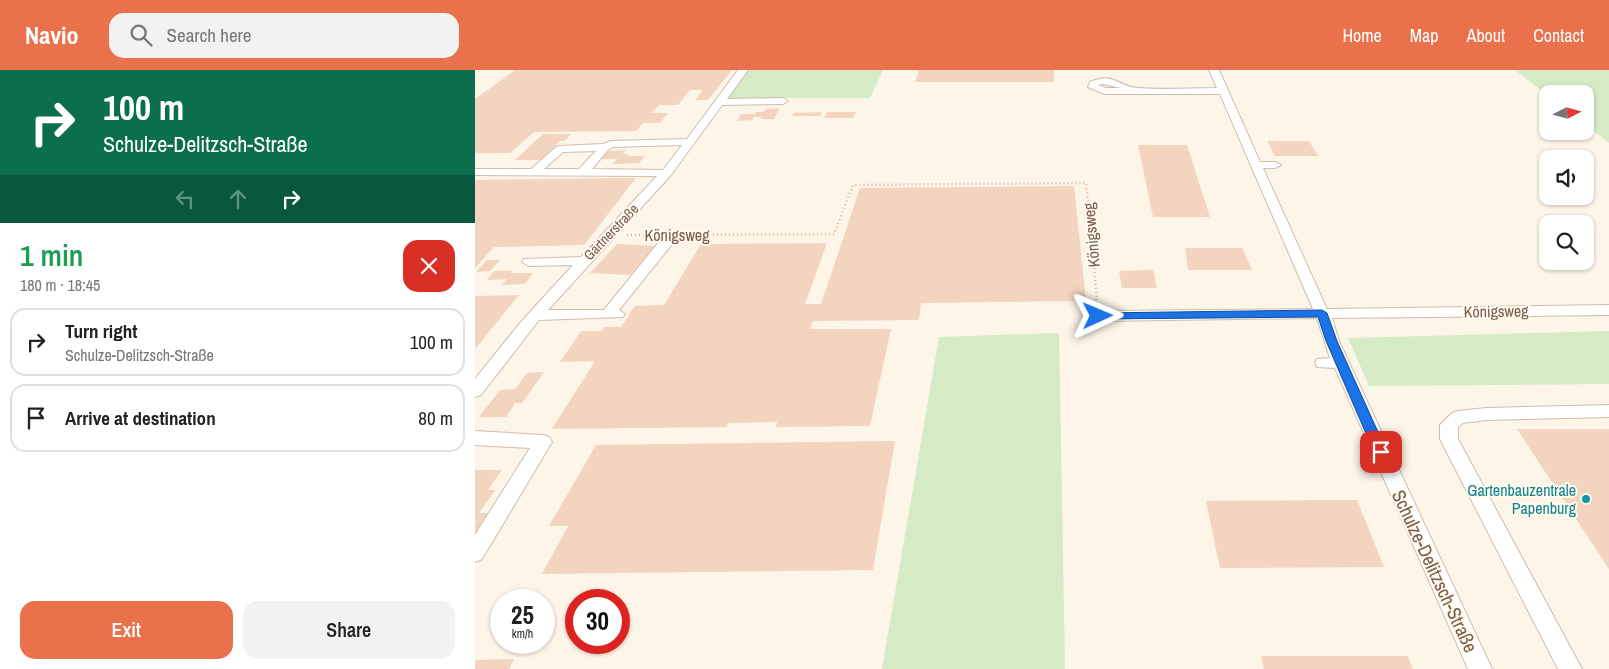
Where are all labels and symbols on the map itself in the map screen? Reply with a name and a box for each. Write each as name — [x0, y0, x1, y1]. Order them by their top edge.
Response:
north arrow — [1539, 85, 1594, 140]
street label: Gärtnerstraße — [580, 200, 642, 264]
street label: Königsweg — [1077, 201, 1105, 268]
street label: Königsweg — [645, 224, 710, 246]
position arrow — [1071, 289, 1123, 341]
street label: Königsweg — [1463, 299, 1529, 323]
pin — [1360, 431, 1402, 473]
place label: Gartenbauzentrale Papenburg — [1467, 479, 1577, 519]
street label: Schulze-Delitzsch-Straße — [1386, 485, 1484, 657]
marker: Gartenbauzentrale Papenburg — [1580, 493, 1592, 505]
speed limit sign: 30 — [565, 589, 630, 654]

